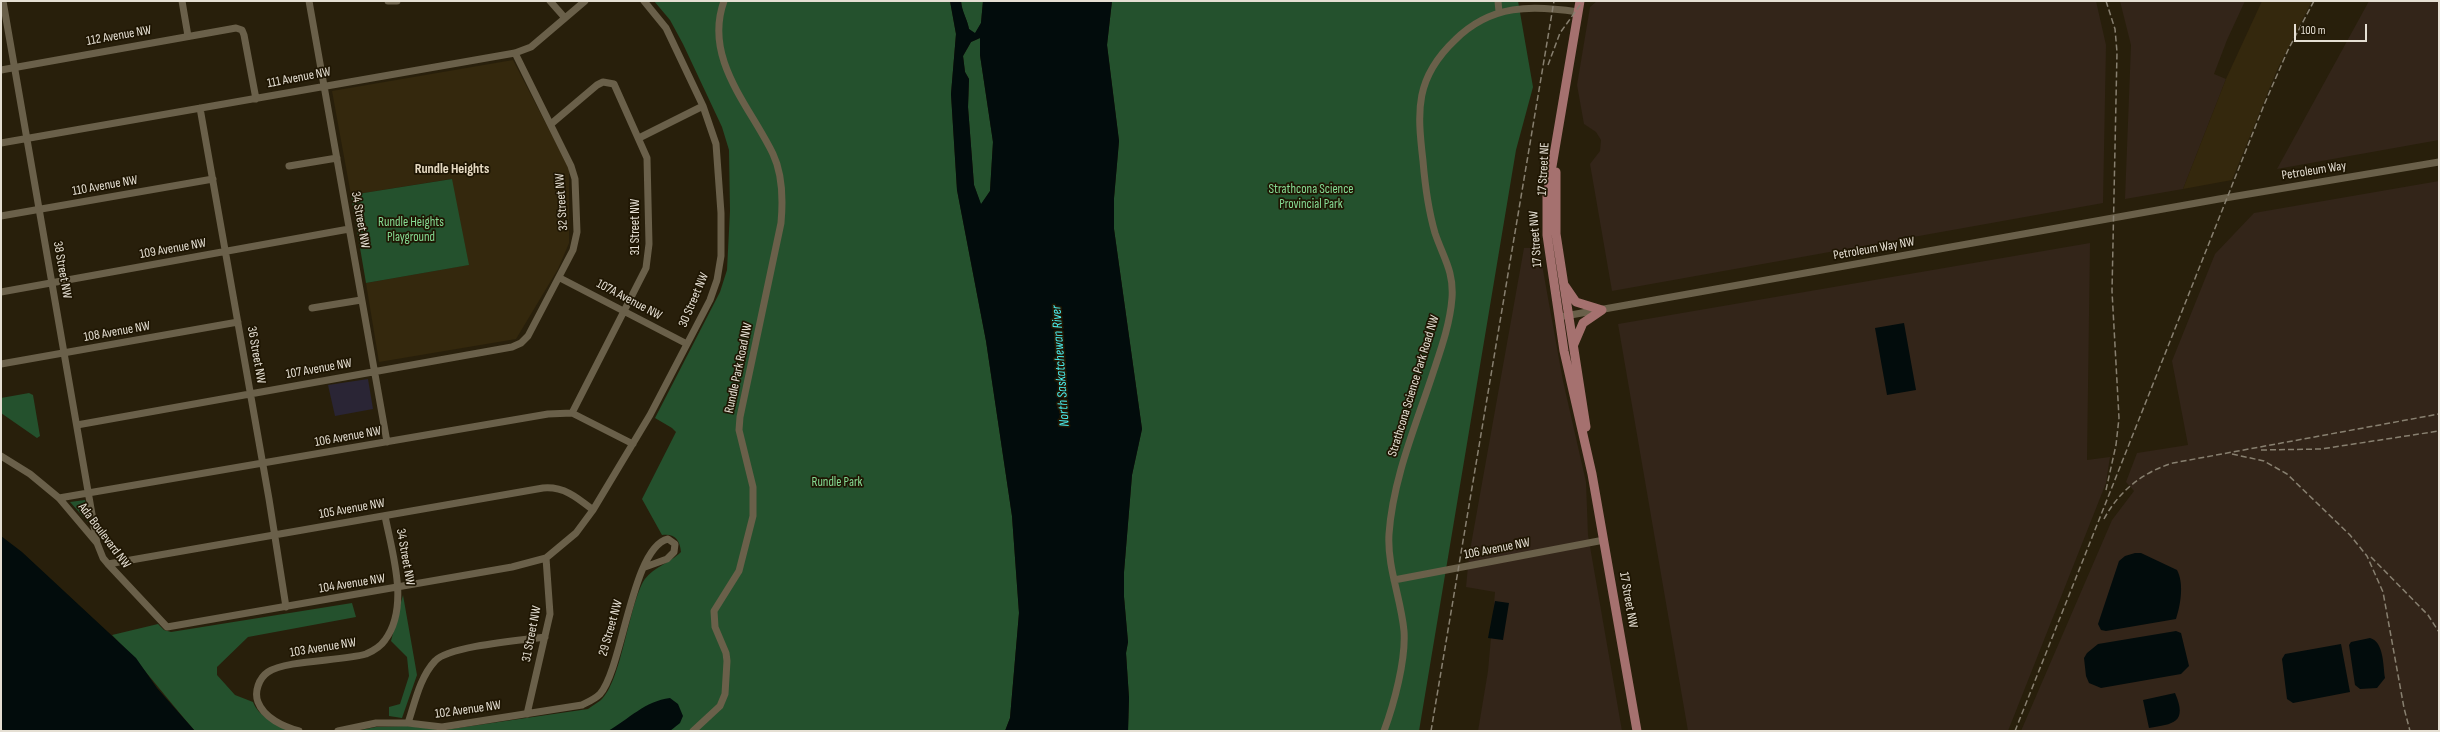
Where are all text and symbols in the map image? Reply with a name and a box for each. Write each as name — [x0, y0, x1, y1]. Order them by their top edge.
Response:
scale bar — [2296, 16, 2369, 42]
street label: 112 Avenue NW — [85, 23, 153, 49]
text: 100 m — [2301, 23, 2326, 38]
street label: 111 Avenue NW — [266, 64, 332, 92]
street label: 17 Street NE — [1535, 142, 1553, 196]
street label: Petroleum Way — [2281, 158, 2347, 184]
district label: Rundle Heights — [415, 161, 489, 177]
street label: 110 Avenue NW — [71, 173, 139, 199]
street label: 32 Street NW — [552, 173, 572, 231]
park label: Strathcona Science Provincial Park — [1268, 182, 1354, 213]
street label: 34 Street NW — [347, 190, 373, 250]
street label: 31 Street NW — [628, 199, 644, 255]
street label: 17 Street NW — [1526, 210, 1546, 268]
park label: Rundle Heights Playground — [378, 215, 444, 246]
street label: Petroleum Way NW — [1832, 234, 1916, 264]
street label: 109 Avenue NW — [139, 235, 207, 263]
street label: 38 Street NW — [49, 240, 75, 300]
street label: 30 Street NW — [676, 270, 712, 330]
street label: 107A Avenue NW — [594, 276, 664, 324]
water label: North Saskatchewan River — [1048, 305, 1074, 427]
street label: Strathcona Science Park Road NW — [1385, 313, 1443, 459]
street label: 108 Avenue NW — [83, 318, 151, 346]
street label: Rundle Park Road NW — [722, 321, 756, 415]
street label: 36 Street NW — [243, 325, 269, 385]
street label: 107 Avenue NW — [285, 356, 353, 382]
street label: 106 Avenue NW — [314, 423, 382, 451]
park label: Rundle Park — [811, 475, 863, 491]
street label: 105 Avenue NW — [318, 496, 386, 522]
street label: Ada Boulevard NW — [74, 500, 134, 572]
street label: 34 Street NW — [392, 527, 418, 587]
street label: 106 Avenue NW — [1463, 535, 1531, 563]
street label: 104 Avenue NW — [318, 571, 386, 597]
street label: 17 Street NW — [1615, 571, 1641, 629]
street label: 29 Street NW — [596, 598, 626, 658]
street label: 31 Street NW — [519, 605, 545, 663]
street label: 103 Avenue NW — [289, 635, 357, 661]
street label: 102 Avenue NW — [434, 698, 502, 722]

